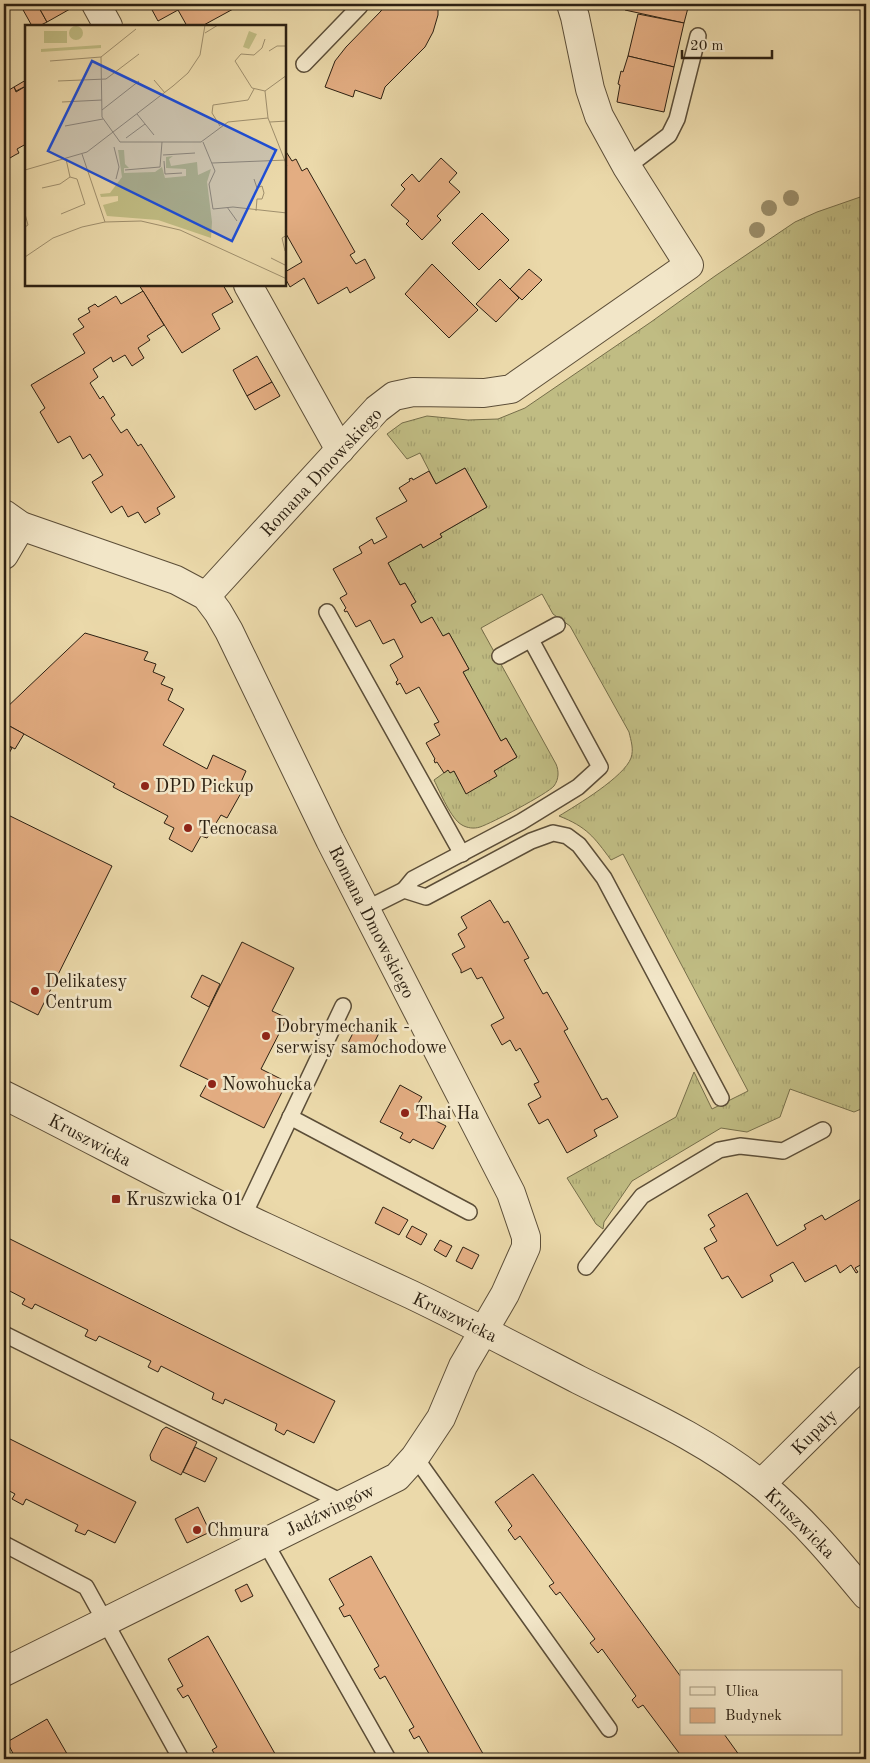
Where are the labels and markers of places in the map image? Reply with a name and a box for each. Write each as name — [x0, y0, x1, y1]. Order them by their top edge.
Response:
place label: DPD Pickup — [155, 778, 254, 796]
marker: DPD Pickup — [139, 780, 151, 792]
place label: Tecnocasa — [198, 820, 278, 838]
marker: Tecnocasa — [182, 822, 194, 834]
place label: Delikatesy Centrum — [45, 973, 128, 1012]
marker: Delikatesy Centrum — [29, 985, 41, 997]
place label: Dobrymechanik - serwisy samochodowe — [276, 1018, 447, 1057]
marker: Dobrymechanik - serwisy samochodowe — [260, 1030, 272, 1042]
place label: Nowohucka — [222, 1076, 312, 1094]
marker: Nowohucka — [206, 1078, 218, 1090]
place label: Thai Ha — [415, 1105, 480, 1123]
marker: Thai Ha — [399, 1107, 411, 1119]
place label: Kruszwicka 01 — [126, 1191, 243, 1209]
marker: Kruszwicka 01 — [110, 1193, 122, 1205]
place label: Chmura — [207, 1522, 269, 1540]
marker: Chmura — [191, 1524, 203, 1536]

